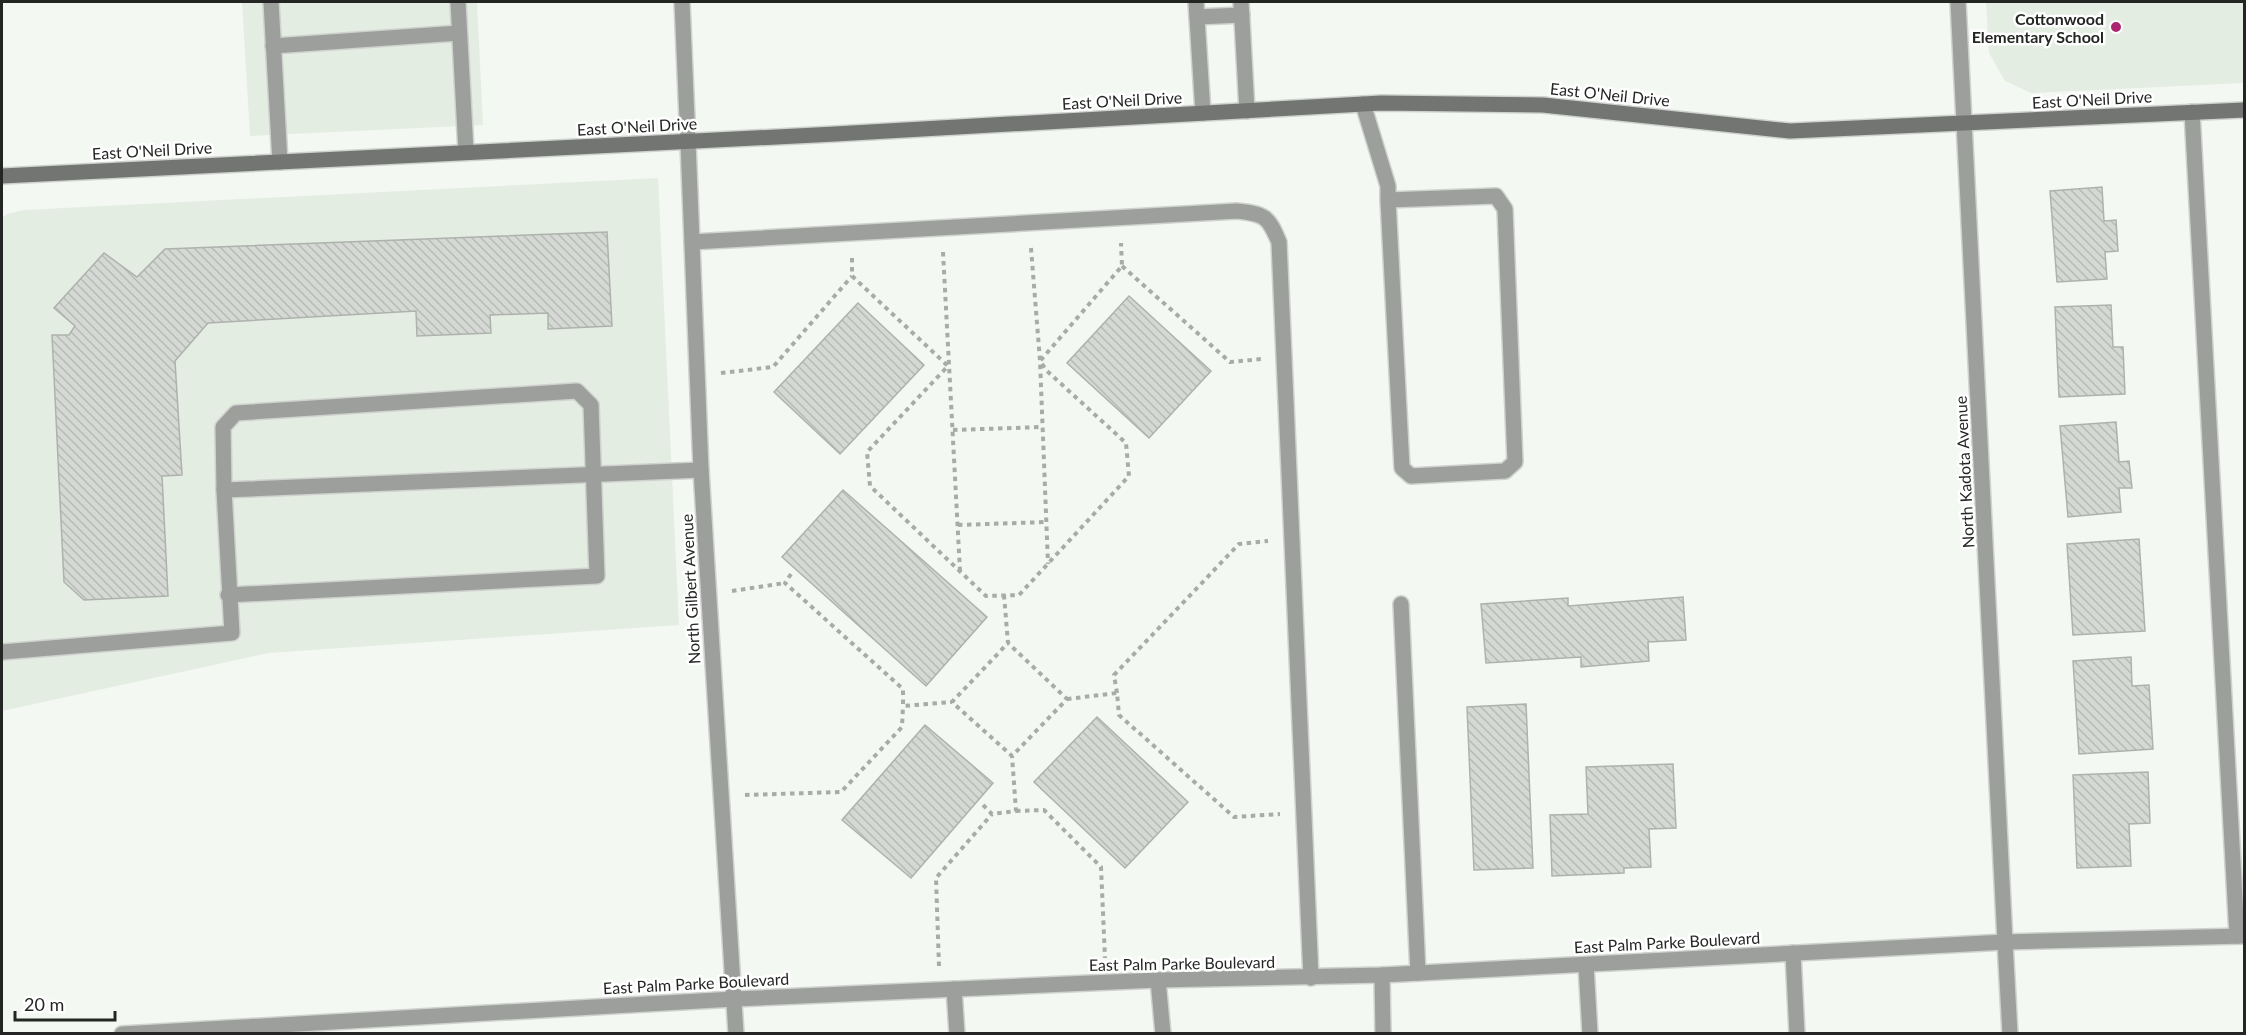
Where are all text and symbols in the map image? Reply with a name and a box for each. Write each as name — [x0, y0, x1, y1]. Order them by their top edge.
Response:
place label: Cottonwood Elementary School — [1972, 9, 2104, 46]
marker: Cottonwood Elementary School — [2109, 20, 2123, 34]
street label: East O'Neil Drive — [1549, 78, 1671, 110]
street label: East O'Neil Drive — [2031, 86, 2153, 112]
street label: East O'Neil Drive — [1061, 87, 1183, 113]
street label: East O'Neil Drive — [576, 113, 698, 139]
street label: East O'Neil Drive — [91, 137, 213, 163]
street label: North Kadota Avenue — [1951, 395, 1977, 549]
street label: North Gilbert Avenue — [677, 513, 703, 665]
street label: East Palm Parke Boulevard — [1573, 928, 1761, 956]
street label: East Palm Parke Boulevard — [1089, 952, 1275, 974]
street label: East Palm Parke Boulevard — [602, 969, 790, 997]
scale bar — [15, 984, 116, 1022]
text: 20 m — [24, 993, 64, 1015]

